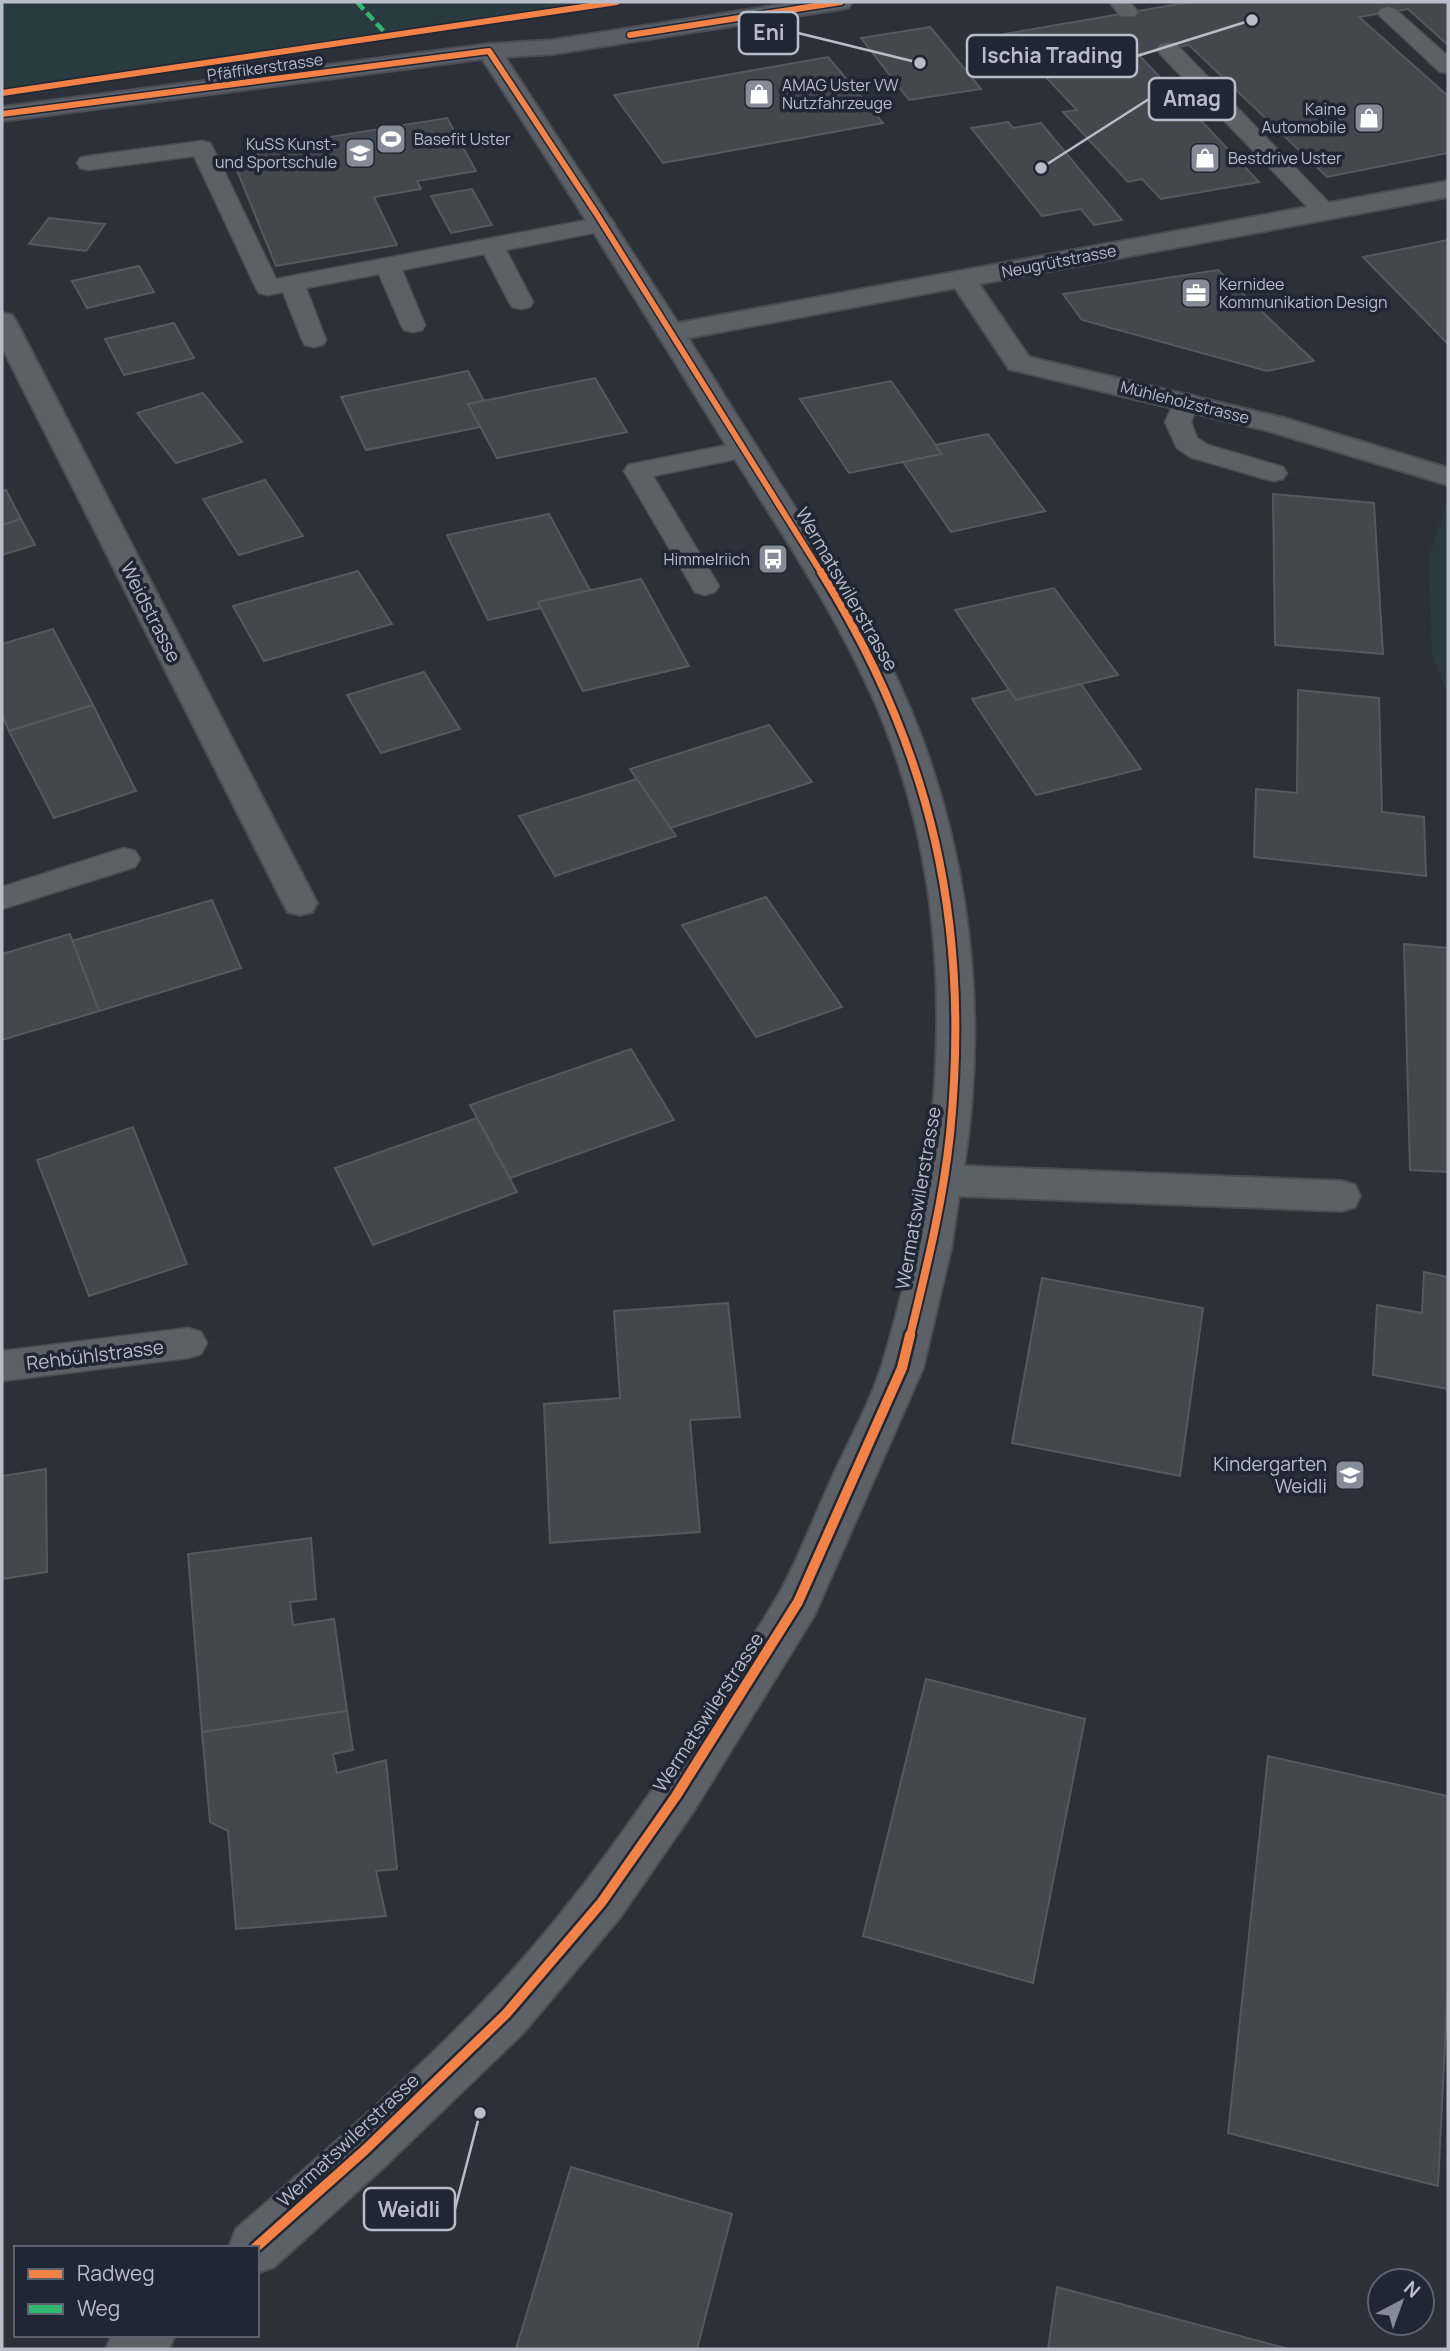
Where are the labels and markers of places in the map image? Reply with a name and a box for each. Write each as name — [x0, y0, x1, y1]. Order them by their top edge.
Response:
callout: Eni — [739, 12, 798, 54]
callout: Ischia Trading — [967, 35, 1137, 77]
place label: AMAG Uster VW Nutzfahrzeuge — [782, 74, 899, 114]
shop icon: AMAG Uster VW Nutzfahrzeuge — [742, 77, 776, 111]
callout: Amag — [1149, 78, 1235, 120]
place label: Kaine Automobile — [1262, 98, 1346, 138]
shop icon: Kaine Automobile — [1352, 101, 1386, 135]
sports icon: Basefit Uster — [374, 122, 408, 156]
place label: Basefit Uster — [414, 128, 511, 150]
place label: KuSS Kunst- und Sportschule — [215, 133, 337, 173]
school or university icon: KuSS Kunst- und Sportschule — [343, 136, 377, 170]
shop icon: Bestdrive Uster — [1188, 141, 1222, 175]
place label: Bestdrive Uster — [1228, 147, 1342, 169]
place label: Kernidee Kommunikation Design — [1219, 273, 1388, 313]
office icon: Kernidee Kommunikation Design — [1179, 276, 1213, 310]
bus stop icon: Himmelriich — [756, 542, 790, 576]
place label: Himmelriich — [664, 548, 750, 570]
place label: Kindergarten Weidli — [1213, 1451, 1327, 1499]
school or university icon: Kindergarten Weidli — [1333, 1458, 1367, 1492]
callout: Weidli — [364, 2188, 455, 2230]

